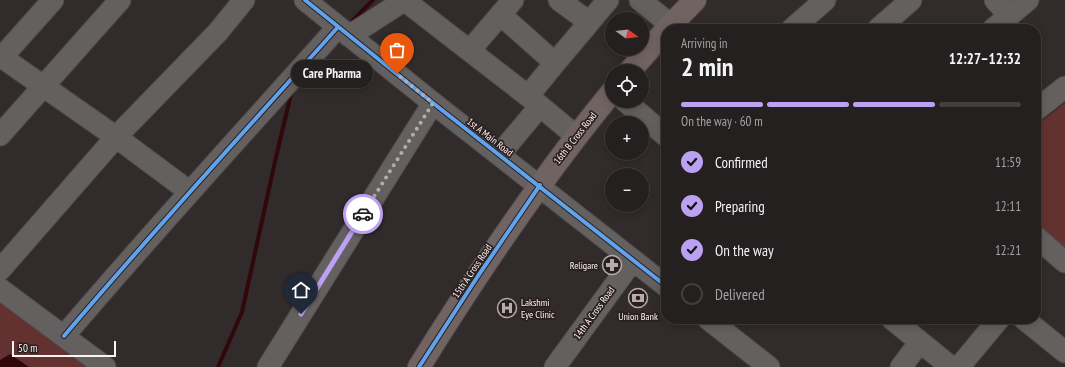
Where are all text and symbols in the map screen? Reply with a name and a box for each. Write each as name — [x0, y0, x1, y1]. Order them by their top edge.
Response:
north arrow — [605, 12, 649, 56]
map controls — [605, 12, 649, 212]
pin — [380, 33, 414, 74]
text: Arriving in — [681, 35, 728, 52]
icon: bag — [386, 39, 408, 61]
text: 12:27–12:32 — [949, 49, 1021, 68]
text: 2 min — [681, 50, 734, 83]
callout: Care Pharma — [291, 60, 373, 88]
button: locate — [605, 64, 649, 108]
text: Care Pharma — [303, 65, 361, 82]
street label: 16th B Cross Road — [551, 109, 599, 167]
text: On the way · 60 m — [681, 113, 763, 130]
street label: 1st A Main Road — [464, 115, 516, 159]
button: + — [605, 116, 649, 160]
icon: check — [681, 151, 703, 173]
text: Confirmed — [715, 153, 768, 172]
text: 11:59 — [995, 154, 1021, 171]
button: − — [605, 168, 649, 212]
courier — [343, 194, 383, 234]
icon: check — [681, 195, 703, 217]
text: Preparing — [715, 197, 765, 216]
text: 12:11 — [995, 198, 1021, 215]
icon: car — [352, 203, 374, 225]
icon: check — [681, 239, 703, 261]
text: On the way — [715, 241, 774, 260]
street label: 15th A Cross Road — [449, 242, 495, 300]
text: 12:21 — [995, 242, 1021, 259]
pharmacy icon: Religare — [601, 254, 623, 276]
place label: Religare — [570, 259, 598, 272]
pin — [284, 273, 318, 314]
icon: home — [290, 279, 312, 301]
street label: 14th A Cross Road — [571, 284, 617, 342]
text: Delivered — [715, 285, 765, 304]
bank icon: Union Bank — [627, 287, 649, 309]
place label: Lakshmi Eye Clinic — [521, 296, 555, 321]
hospital icon: Lakshmi Eye Clinic — [496, 297, 518, 319]
place label: Union Bank — [618, 310, 658, 323]
scale bar — [12, 339, 116, 358]
text: 50 m — [18, 341, 37, 355]

